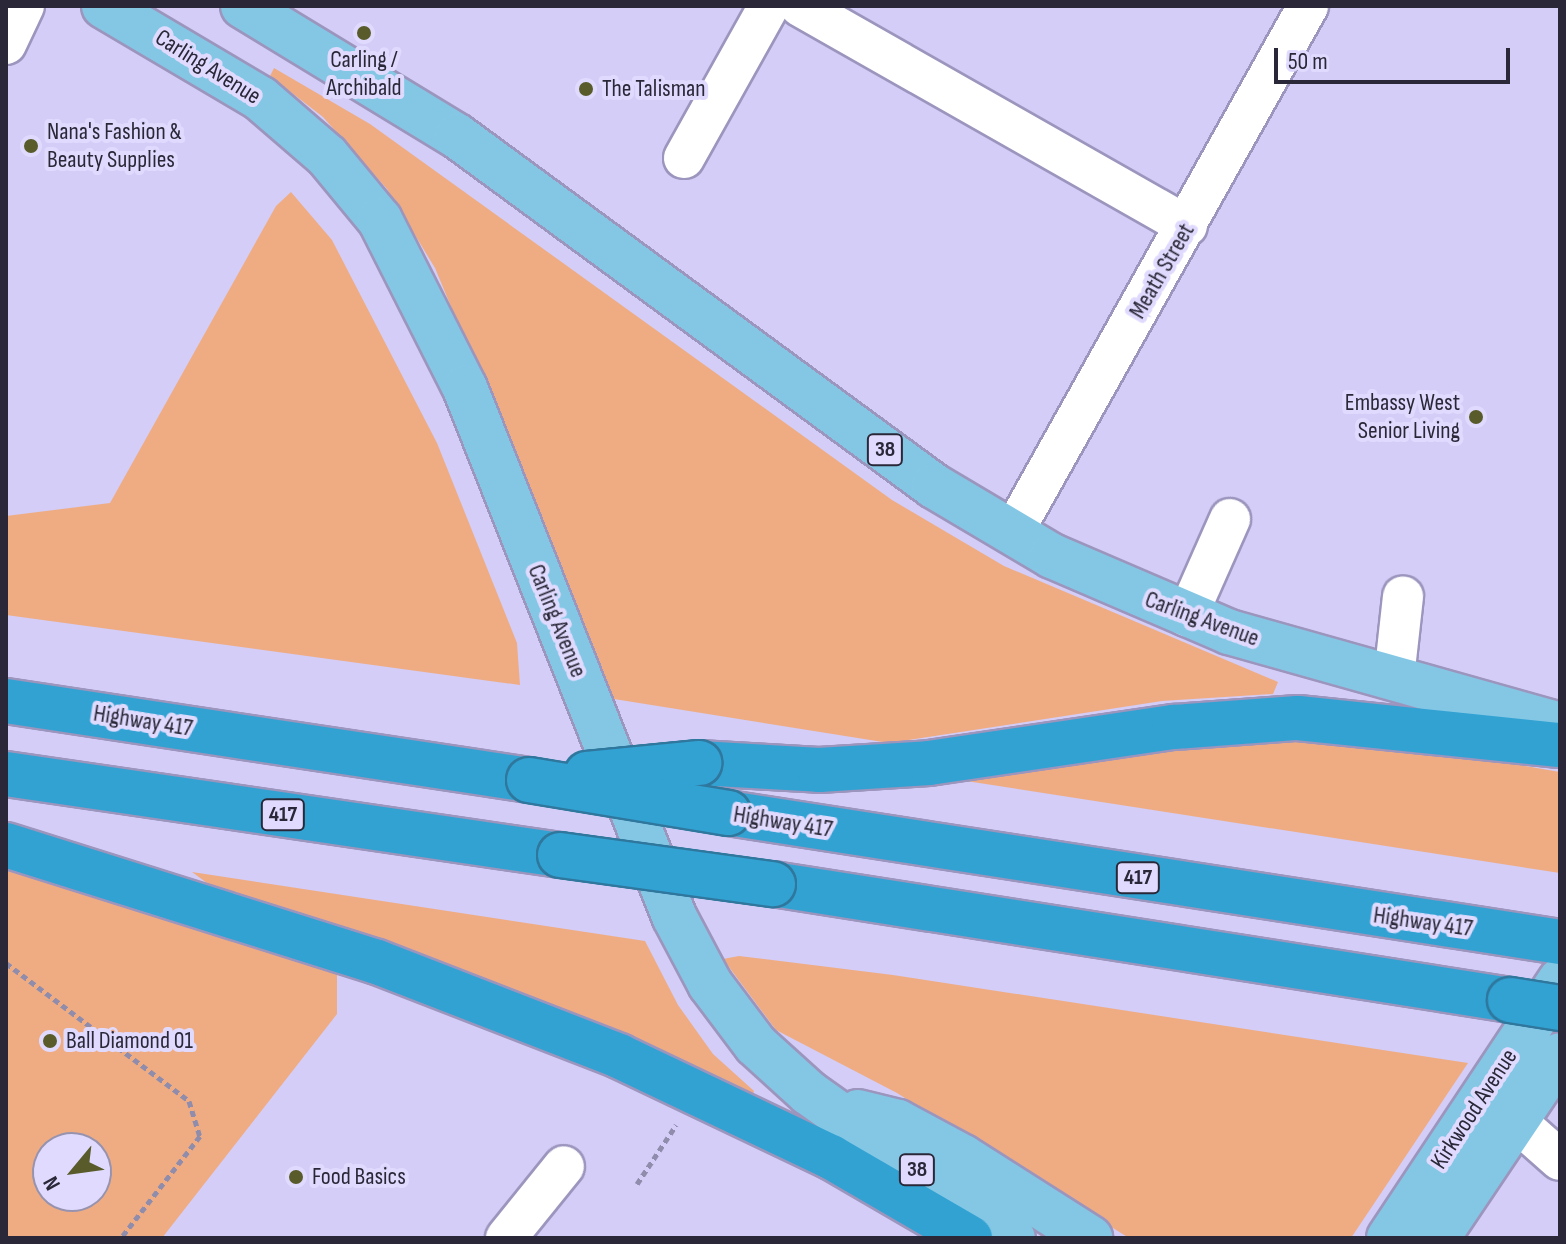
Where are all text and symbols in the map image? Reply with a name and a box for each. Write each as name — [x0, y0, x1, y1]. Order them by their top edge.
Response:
street label: Carling Avenue — [150, 23, 266, 111]
marker: Carling / Archibald — [355, 24, 373, 42]
scale bar — [1278, 32, 1514, 82]
place label: Carling / Archibald — [326, 46, 402, 102]
text: 50 m — [1288, 47, 1328, 76]
place label: The Talisman — [602, 75, 706, 103]
marker: The Talisman — [577, 80, 595, 98]
place label: Nana's Fashion & Beauty Supplies — [47, 118, 182, 174]
marker: Nana's Fashion & Beauty Supplies — [22, 137, 40, 155]
street label: Meath Street — [1123, 218, 1201, 324]
place label: Embassy West Senior Living — [1345, 389, 1460, 445]
marker: Embassy West Senior Living — [1467, 408, 1485, 426]
road number: 38 — [865, 432, 905, 468]
street label: Carling Avenue — [521, 560, 593, 682]
street label: Carling Avenue — [1141, 585, 1263, 653]
street label: Highway 417 — [91, 699, 195, 743]
road number: 417 — [259, 797, 307, 833]
street label: Highway 417 — [731, 800, 835, 844]
road number: 417 — [1114, 860, 1162, 896]
street label: Highway 417 — [1372, 901, 1474, 943]
place label: Ball Diamond 01 — [66, 1027, 193, 1055]
marker: Ball Diamond 01 — [41, 1032, 59, 1050]
street label: Kirkwood Avenue — [1425, 1044, 1523, 1174]
north arrow — [32, 1132, 112, 1212]
road number: 38 — [897, 1152, 937, 1188]
place label: Food Basics — [312, 1163, 406, 1191]
marker: Food Basics — [287, 1168, 305, 1186]
text: N — [38, 1171, 67, 1195]

